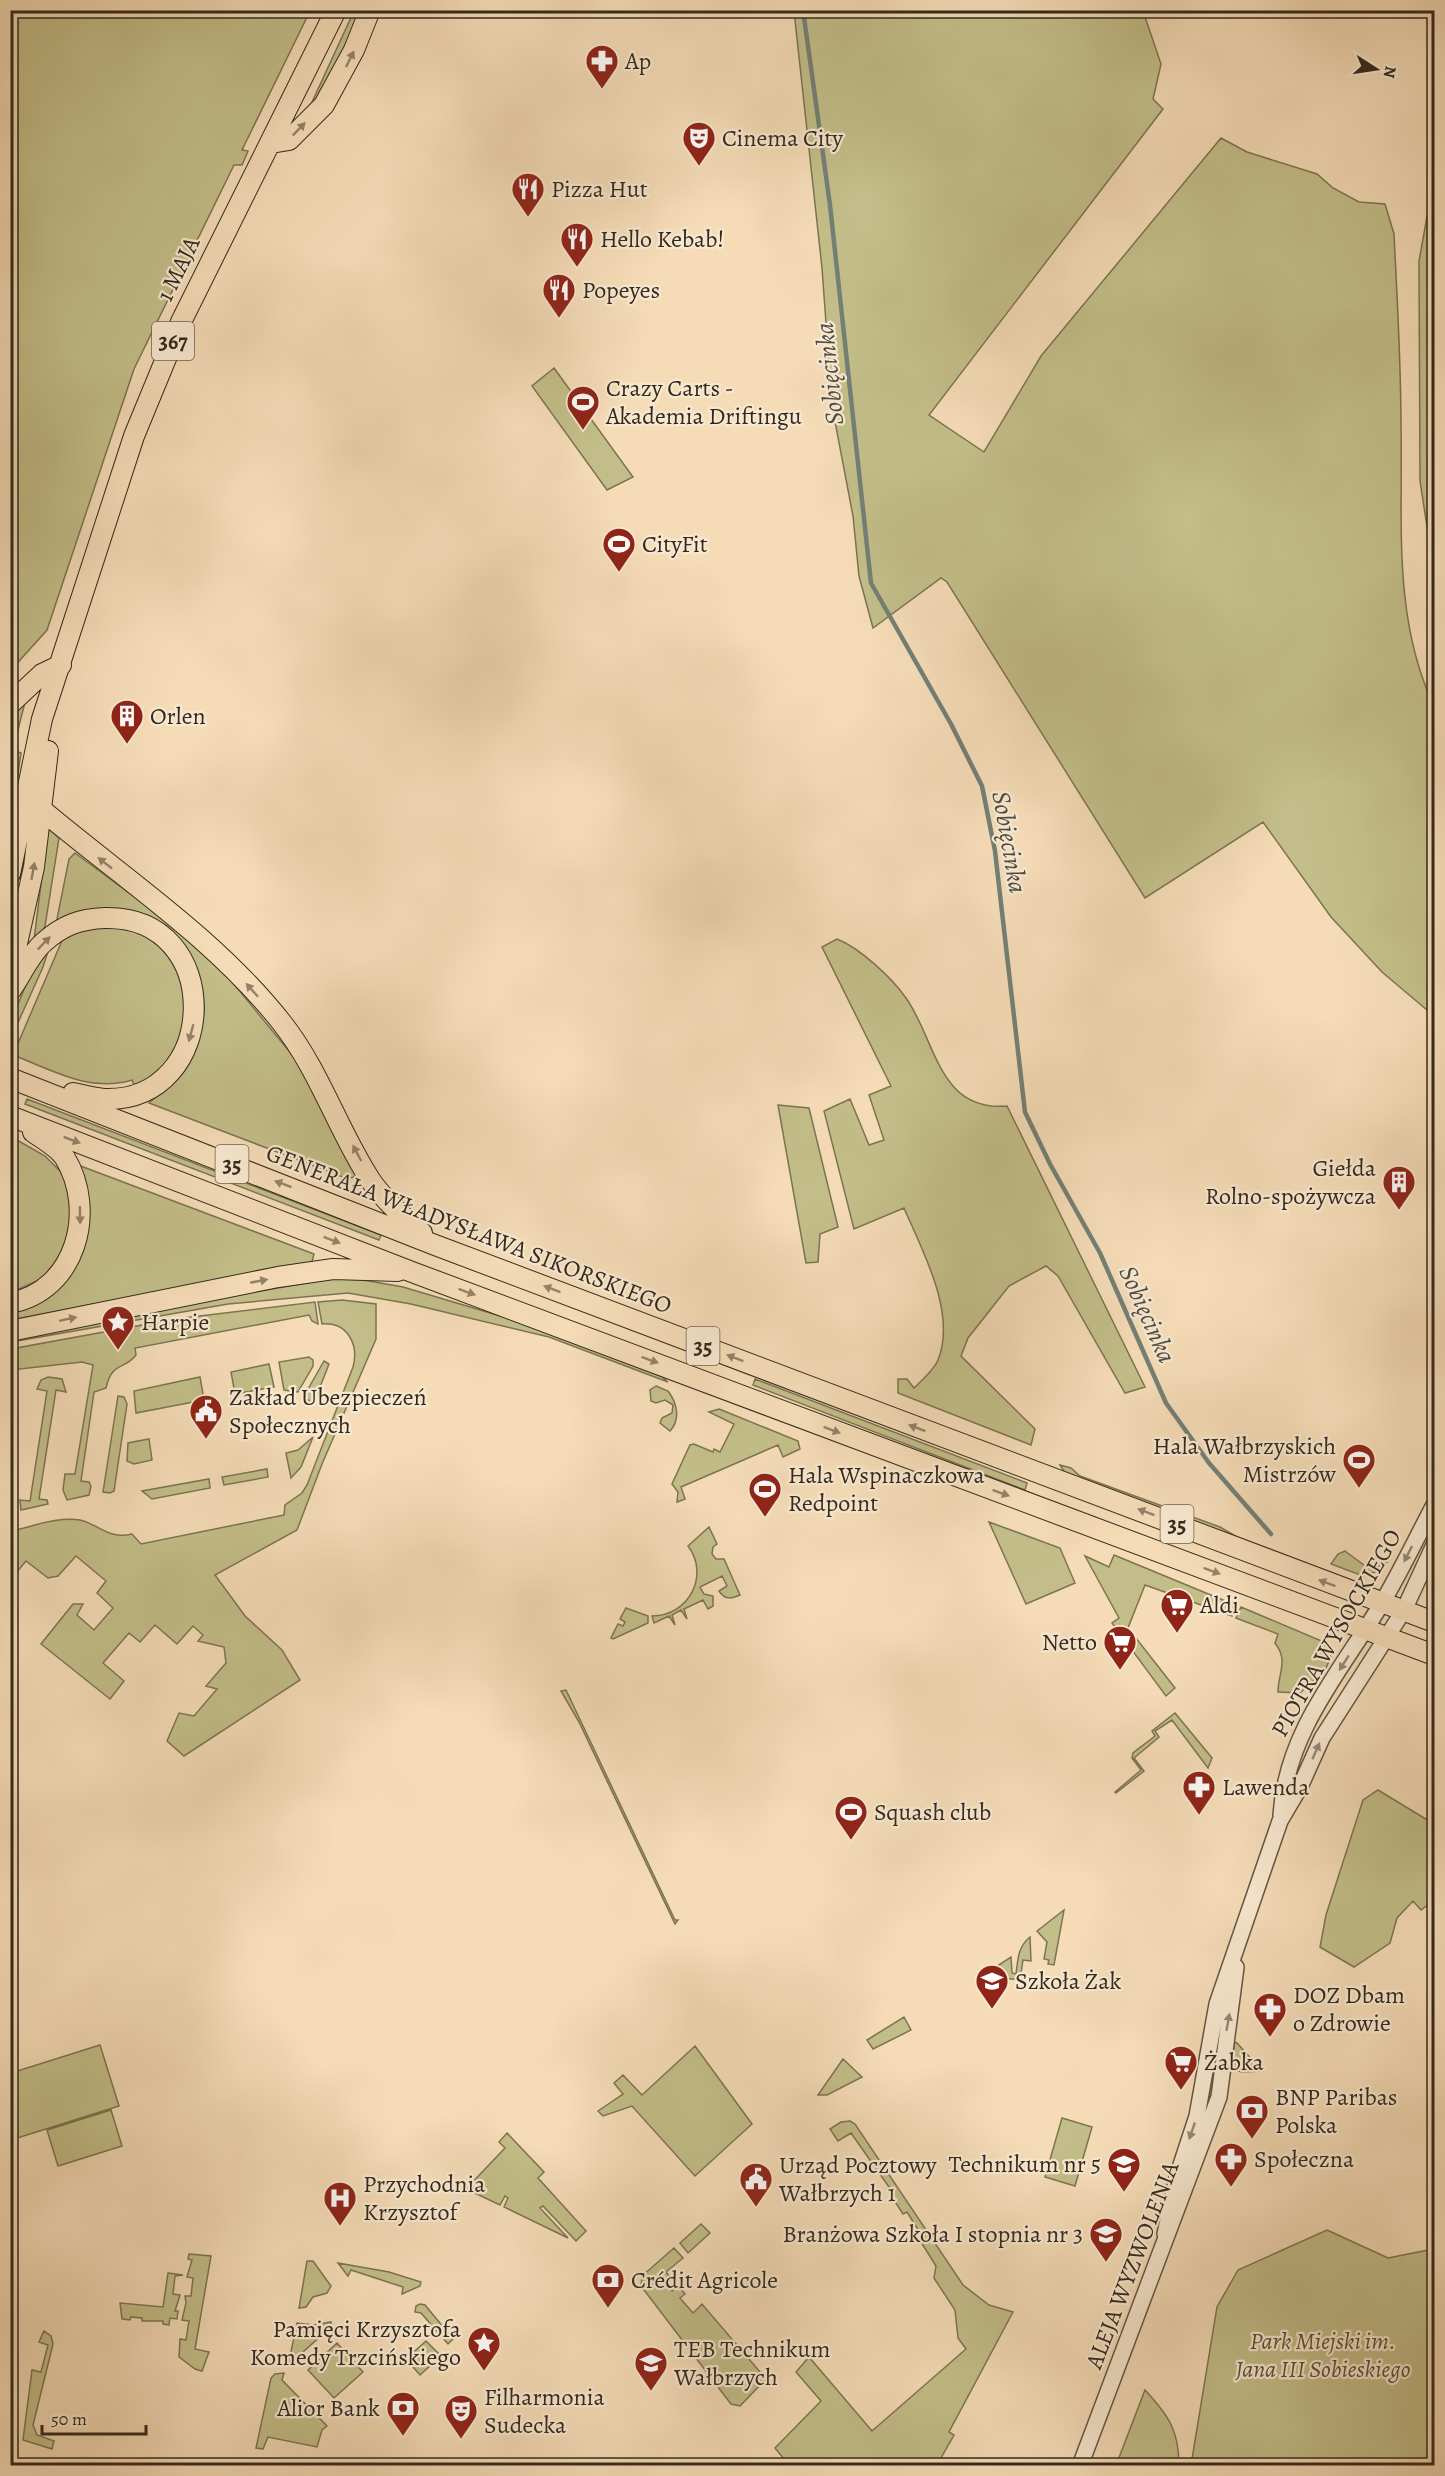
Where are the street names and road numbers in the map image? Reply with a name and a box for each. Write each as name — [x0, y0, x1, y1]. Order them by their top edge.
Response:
street label: 1 MAJA — [149, 230, 208, 307]
road number: 367 — [152, 322, 194, 360]
street label: GENERAŁA WŁADYSŁAWA SIKORSKIEGO — [262, 1137, 676, 1321]
road number: 35 — [216, 1145, 248, 1183]
road number: 35 — [686, 1327, 720, 1365]
road number: 35 — [1160, 1505, 1194, 1543]
street label: PIOTRA WYSOCKIEGO — [1263, 1523, 1409, 1743]
street label: ALEJA WYZWOLENIA — [1077, 2156, 1187, 2374]

